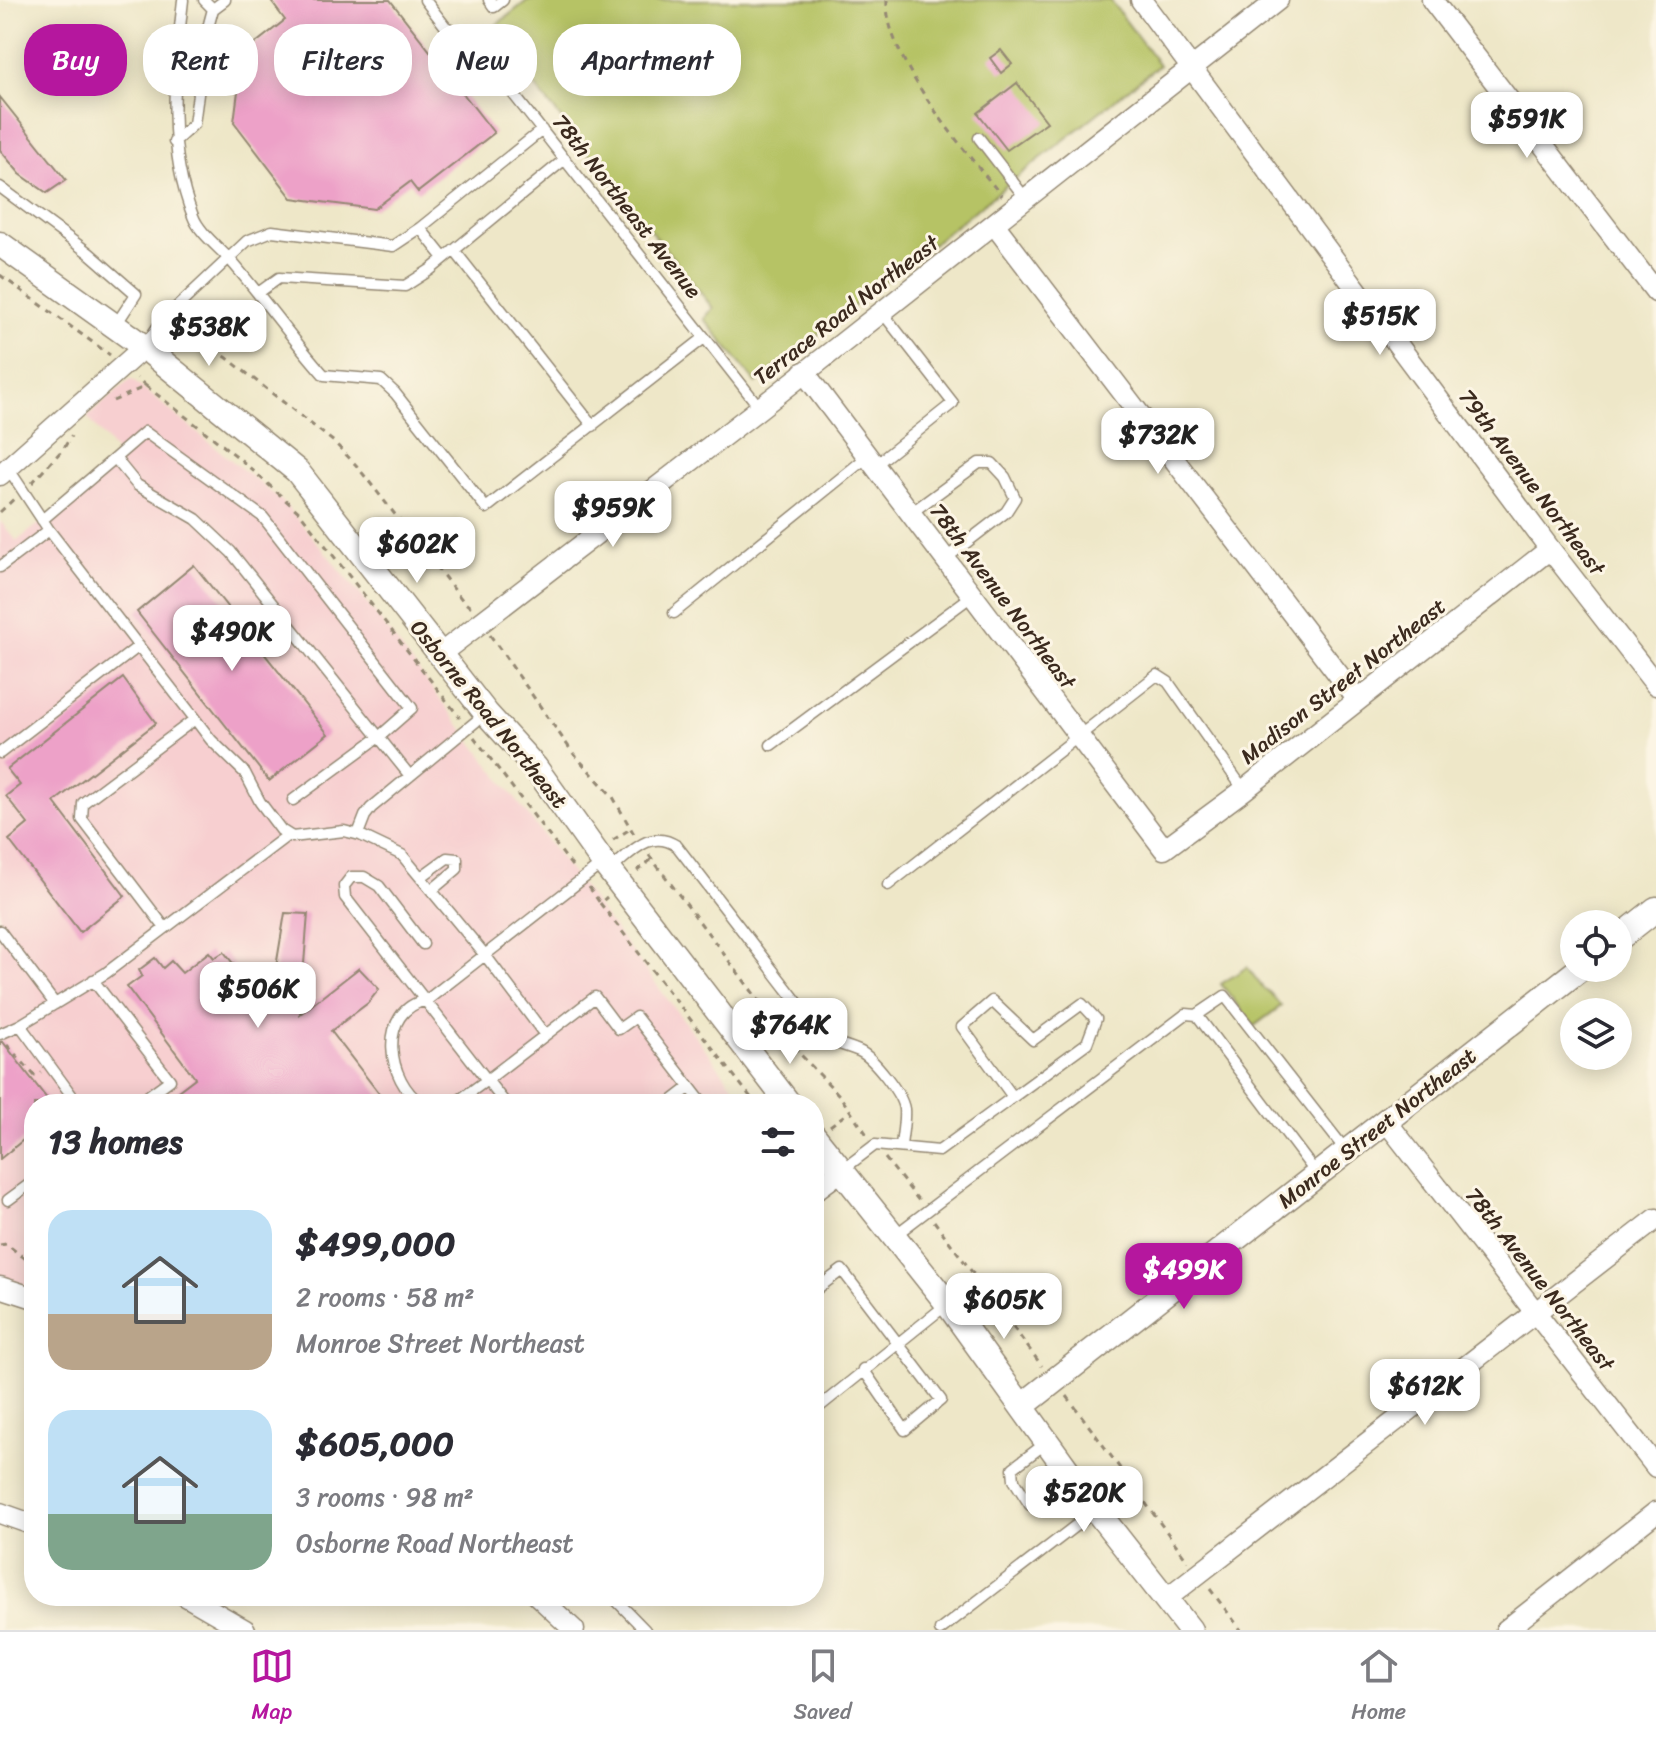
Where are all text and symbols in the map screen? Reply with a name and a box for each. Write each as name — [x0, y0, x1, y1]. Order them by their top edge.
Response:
chip: Buy — [24, 24, 127, 96]
chip: Rent — [143, 24, 258, 96]
chip: Filters — [274, 24, 412, 96]
chip: New — [428, 24, 537, 96]
chip: Apartment — [553, 24, 741, 96]
pin: $591K — [1471, 92, 1583, 160]
text: $591K — [1489, 95, 1565, 141]
street label: 78th Northeast Avenue — [542, 105, 712, 307]
street label: Terrace Road Northeast — [744, 224, 949, 396]
pin: $515K — [1324, 289, 1436, 357]
text: $515K — [1342, 292, 1418, 338]
pin: $538K — [153, 300, 265, 368]
text: $538K — [169, 303, 249, 349]
street label: 79th Avenue Northeast — [1448, 380, 1616, 585]
pin: $732K — [1102, 408, 1214, 476]
text: $732K — [1119, 411, 1197, 457]
pin: $959K — [557, 481, 669, 549]
text: $959K — [572, 484, 654, 530]
street label: 78th Avenue Northeast — [919, 494, 1087, 699]
pin: $602K — [361, 517, 473, 585]
text: $602K — [377, 520, 457, 566]
street label: Madison Street Northeast — [1231, 587, 1455, 774]
pin: $490K — [176, 605, 288, 673]
text: $490K — [191, 608, 273, 654]
street label: Osborne Road Northeast — [400, 610, 578, 818]
map controls — [1560, 910, 1632, 1070]
button: locate — [1560, 910, 1632, 982]
pin: $506K — [202, 962, 314, 1030]
text: $506K — [218, 965, 298, 1011]
pin: $764K — [734, 998, 846, 1066]
button: layers — [1560, 998, 1632, 1070]
text: $764K — [750, 1001, 830, 1047]
street label: Monroe Street Northeast — [1269, 1037, 1486, 1219]
text: 13 homes — [48, 1112, 183, 1172]
icon: filters — [756, 1120, 800, 1164]
street label: 78th Avenue Northeast — [1455, 1178, 1626, 1381]
text: $499,000 — [296, 1214, 456, 1274]
icon: home — [112, 1242, 208, 1338]
pin: $499K — [1128, 1243, 1240, 1311]
text: $499K — [1143, 1246, 1225, 1292]
pin: $605K — [948, 1273, 1060, 1341]
text: 2 rooms · 58 m² — [296, 1274, 474, 1320]
text: $605K — [964, 1276, 1044, 1322]
text: Monroe Street Northeast — [296, 1320, 585, 1366]
pin: $612K — [1369, 1359, 1481, 1427]
text: $612K — [1388, 1362, 1462, 1408]
text: $605,000 — [296, 1414, 454, 1474]
icon: home — [112, 1442, 208, 1538]
pin: $520K — [1028, 1466, 1140, 1534]
text: $520K — [1044, 1469, 1124, 1515]
text: 3 rooms · 98 m² — [296, 1474, 474, 1520]
text: Osborne Road Northeast — [296, 1520, 574, 1566]
tab: Map — [250, 1644, 294, 1731]
tab: Saved — [794, 1644, 852, 1731]
tab: Home — [1351, 1644, 1406, 1731]

